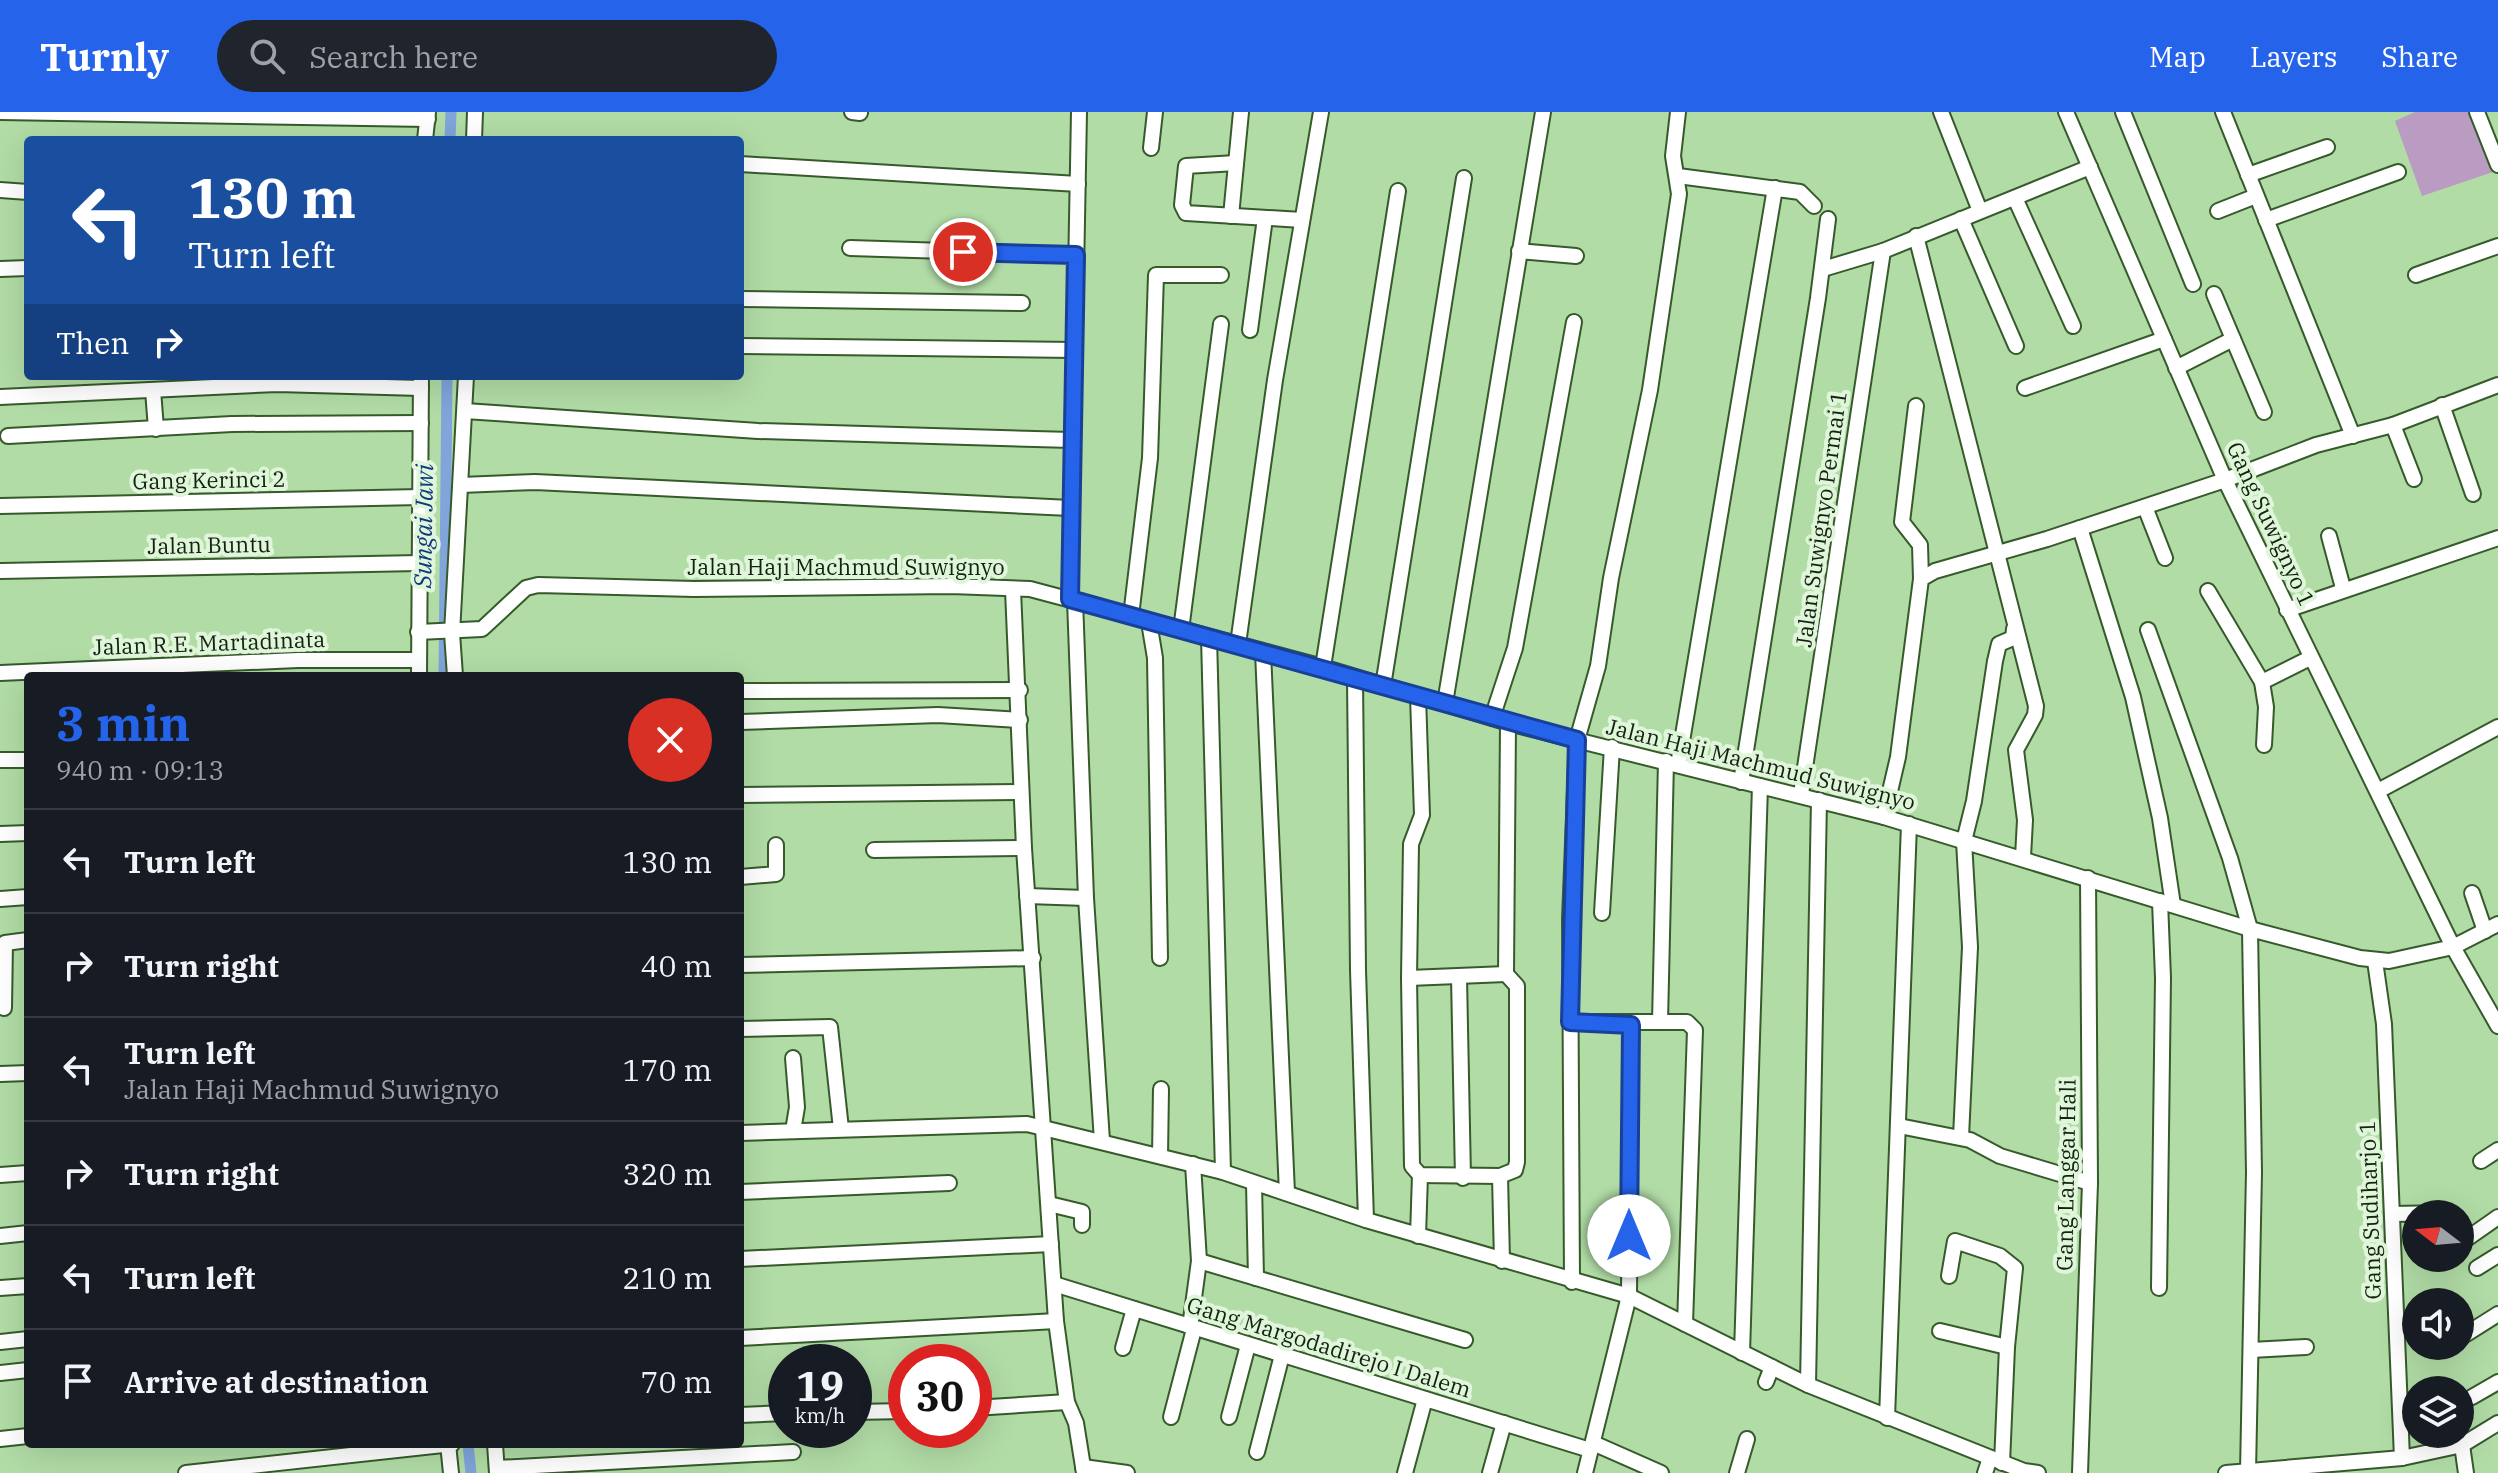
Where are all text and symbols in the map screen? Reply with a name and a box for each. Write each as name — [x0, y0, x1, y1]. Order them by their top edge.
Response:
search box — [217, 20, 777, 92]
text: Turnly — [40, 32, 169, 81]
icon: search — [245, 34, 289, 78]
text: Search here — [309, 37, 478, 76]
text: Map — [2149, 38, 2206, 75]
text: Layers — [2250, 38, 2337, 75]
text: Share — [2381, 38, 2458, 75]
text: 130 m — [188, 161, 356, 233]
icon: left — [56, 168, 160, 272]
pin — [929, 218, 997, 286]
icon: arrive — [941, 230, 985, 274]
text: Turn left — [188, 231, 335, 278]
icon: right — [146, 320, 190, 364]
text: Then — [56, 323, 130, 362]
street label: Jalan Suwignyo Permai 1 — [1788, 389, 1853, 649]
street label: Gang Suwignyo 1 — [2221, 437, 2322, 610]
water label: Sungai Jawi — [406, 463, 440, 589]
street label: Gang Kerinci 2 — [132, 464, 286, 495]
street label: Jalan Buntu — [147, 529, 271, 560]
street label: Jalan Haji Machmud Suwignyo — [687, 552, 1005, 581]
street label: Jalan R.E. Martadinata — [92, 624, 326, 661]
text: 3 min — [56, 692, 190, 754]
button: close — [628, 698, 712, 782]
street label: Jalan Haji Machmud Suwignyo — [1604, 711, 1919, 816]
text: 940 m · 09:13 — [56, 753, 224, 787]
icon: left — [56, 839, 100, 883]
text: Turn left — [124, 842, 256, 881]
text: 130 m — [622, 842, 712, 881]
icon: right — [56, 943, 100, 987]
text: Turn right — [124, 946, 279, 985]
text: 40 m — [640, 946, 712, 985]
text: Turn left — [124, 1033, 256, 1072]
icon: left — [56, 1047, 100, 1091]
text: 170 m — [622, 1050, 712, 1089]
text: Jalan Haji Machmud Suwignyo — [124, 1072, 499, 1106]
street label: Gang Langgar Hali — [2049, 1079, 2082, 1271]
street label: Gang Sudiharjo 1 — [2352, 1120, 2387, 1300]
icon: right — [56, 1151, 100, 1195]
text: Turn right — [124, 1154, 279, 1193]
text: 320 m — [622, 1154, 712, 1193]
position arrow — [1587, 1194, 1671, 1278]
north arrow — [2402, 1200, 2474, 1272]
map controls — [2402, 1200, 2474, 1448]
icon: left — [56, 1255, 100, 1299]
text: Turn left — [124, 1258, 256, 1297]
text: 210 m — [622, 1258, 712, 1297]
button: sound — [2402, 1288, 2474, 1360]
street label: Gang Margodadirejo I Dalem — [1184, 1289, 1475, 1404]
speed limit sign: 30 — [888, 1344, 992, 1448]
icon: arrive — [56, 1359, 100, 1403]
text: 19 — [796, 1360, 844, 1412]
text: Arrive at destination — [124, 1362, 429, 1401]
text: 70 m — [640, 1362, 712, 1401]
button: layers — [2402, 1376, 2474, 1448]
text: km/h — [795, 1402, 845, 1429]

